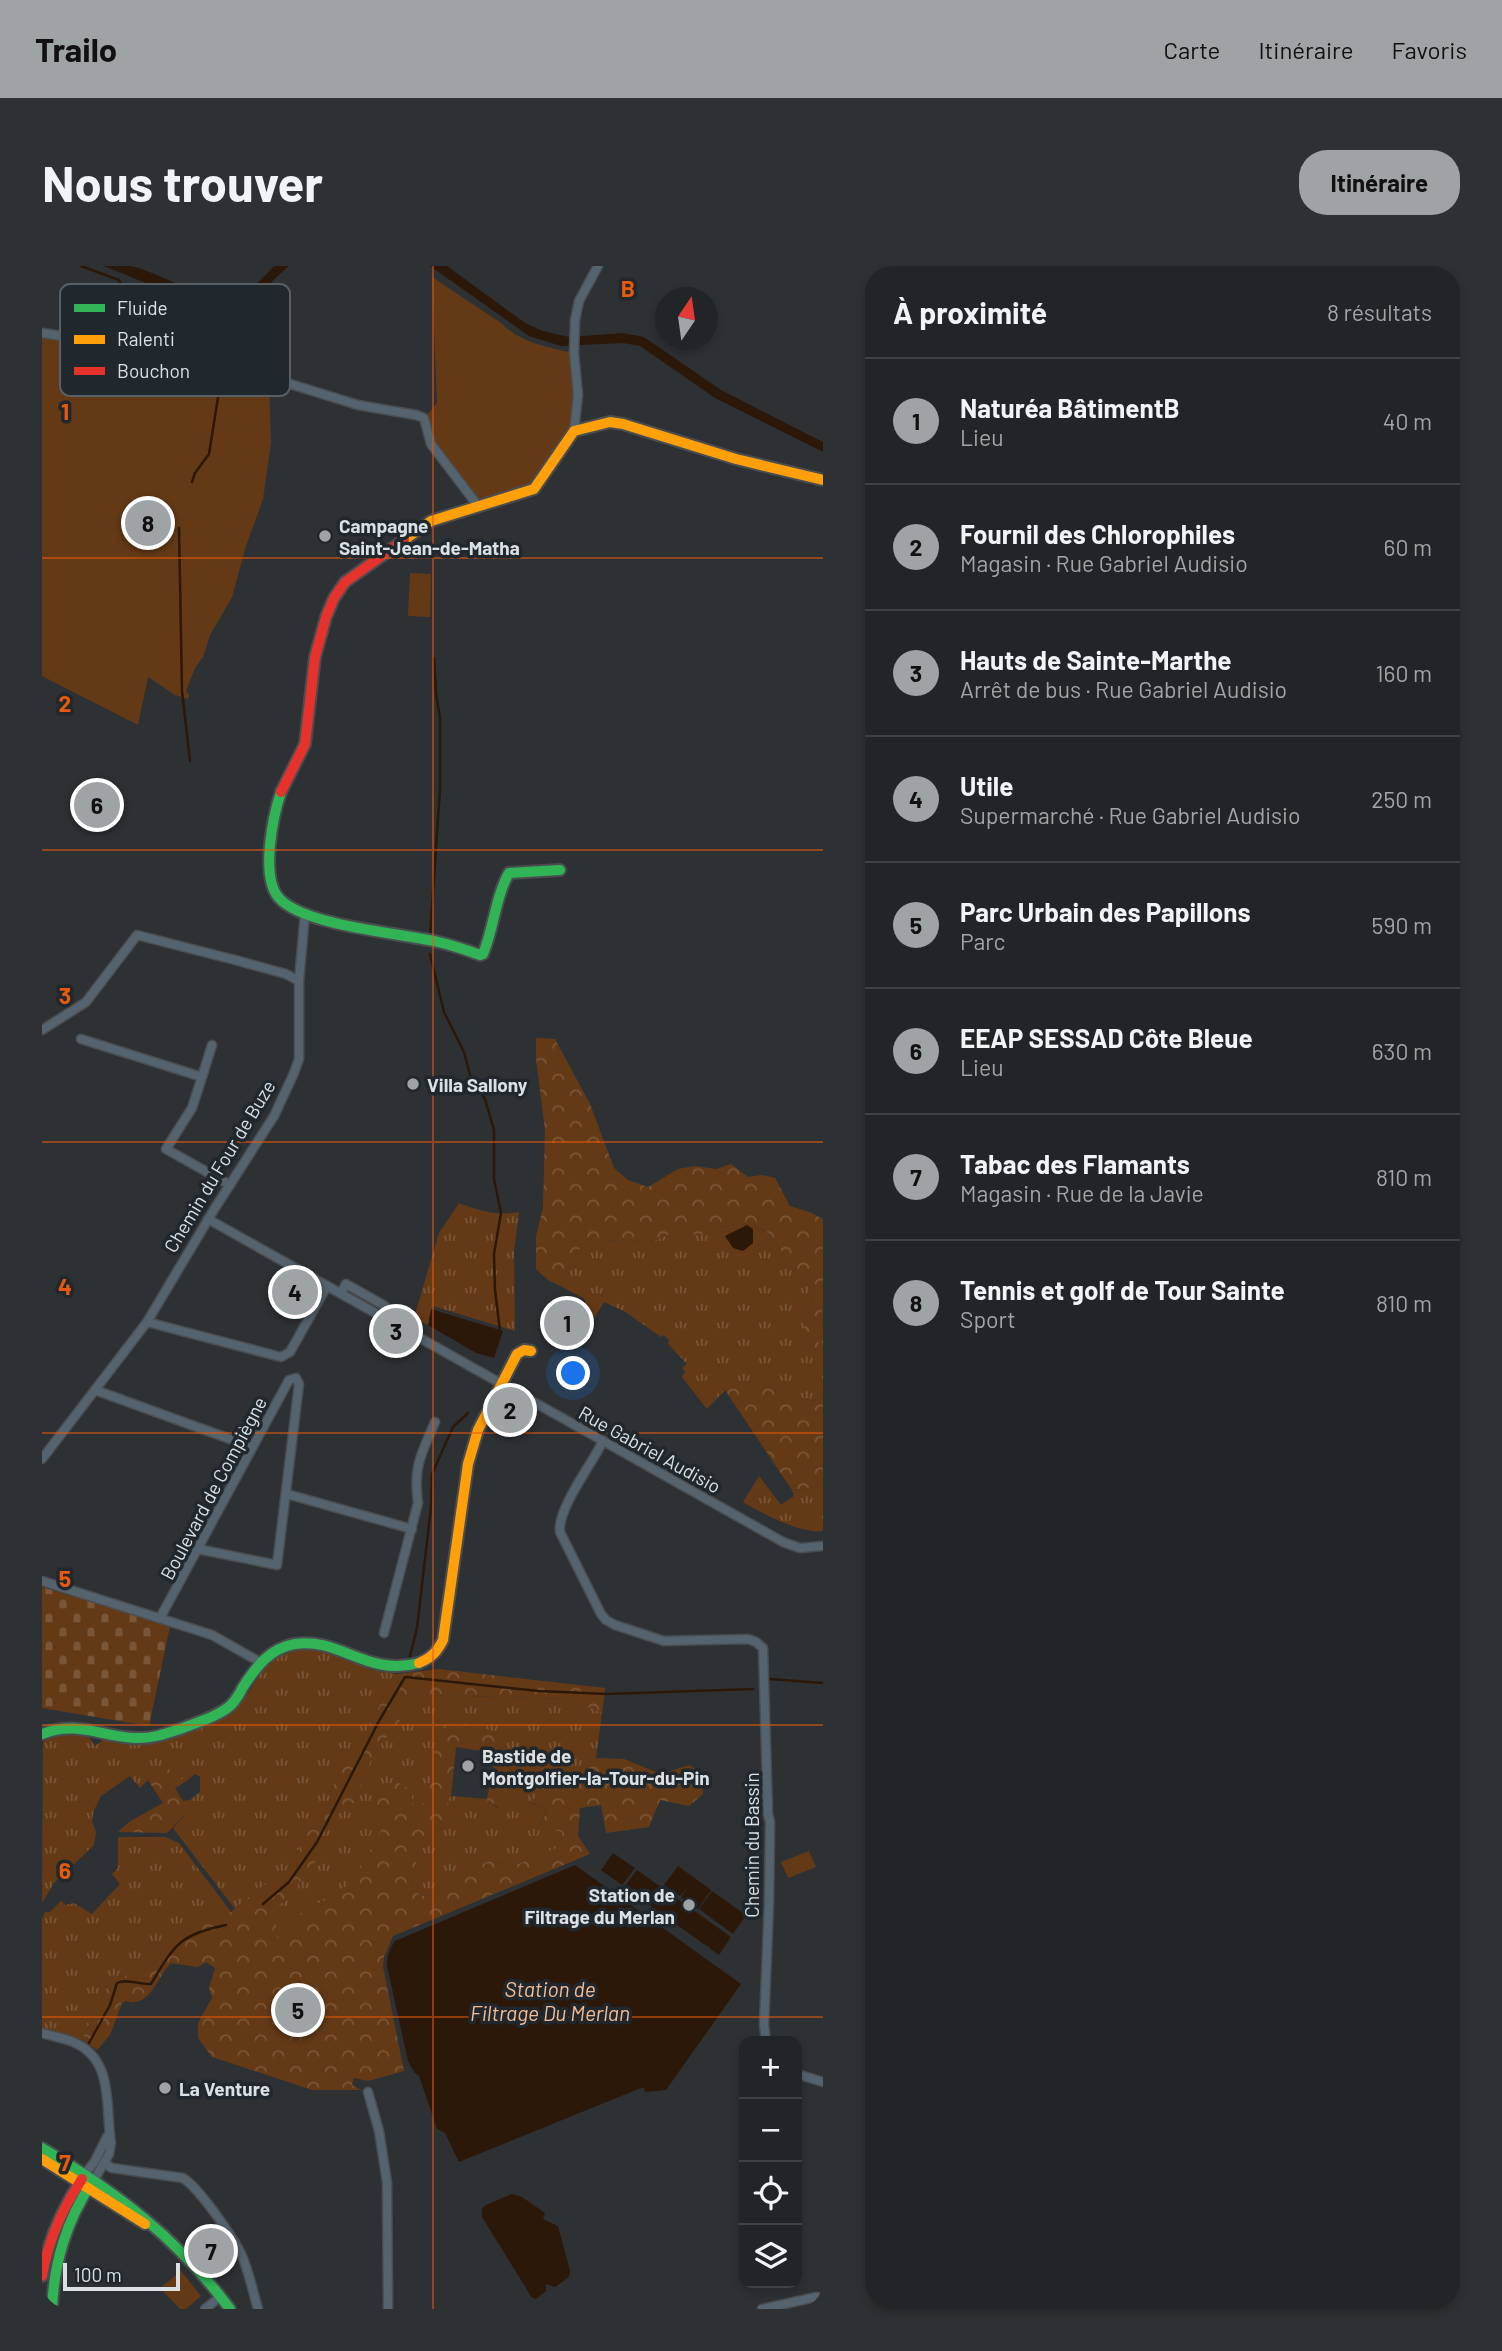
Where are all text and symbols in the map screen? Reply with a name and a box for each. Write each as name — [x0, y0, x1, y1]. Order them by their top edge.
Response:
text: Trailo — [35, 29, 117, 69]
text: Carte — [1164, 35, 1220, 64]
text: Itinéraire — [1258, 35, 1354, 64]
text: Favoris — [1392, 35, 1467, 64]
button: Itinéraire — [1299, 150, 1460, 215]
text: Nous trouver — [42, 153, 323, 212]
text: B — [621, 274, 635, 302]
legend — [60, 284, 290, 396]
north arrow — [655, 287, 718, 350]
text: À proximité — [893, 294, 1047, 330]
text: Fluide — [117, 296, 168, 319]
text: 8 résultats — [1327, 298, 1432, 326]
text: Ralenti — [117, 327, 175, 350]
text: Bouchon — [117, 359, 190, 382]
text: Naturéa BâtimentB — [960, 392, 1180, 423]
text: 1 — [61, 397, 69, 425]
text: 1 — [912, 407, 920, 435]
text: 40 m — [1383, 407, 1432, 435]
text: Lieu — [960, 423, 1004, 451]
pin: 8 — [125, 497, 171, 549]
place label: Campagne Saint-Jean-de-Matha — [339, 514, 520, 559]
text: Fournil des Chlorophiles — [960, 518, 1235, 549]
marker: Campagne Saint-Jean-de-Matha — [317, 528, 333, 544]
text: 2 — [910, 533, 922, 561]
text: 60 m — [1384, 533, 1432, 561]
text: Magasin · Rue Gabriel Audisio — [960, 549, 1248, 577]
text: Hauts de Sainte-Marthe — [960, 644, 1232, 675]
text: 3 — [910, 659, 922, 687]
text: 160 m — [1375, 659, 1432, 687]
text: Arrêt de bus · Rue Gabriel Audisio — [960, 675, 1287, 703]
text: 2 — [59, 689, 71, 717]
text: Utile — [960, 770, 1013, 801]
pin: 6 — [74, 779, 120, 831]
text: 4 — [909, 785, 923, 813]
text: 250 m — [1371, 785, 1432, 813]
text: Supermarché · Rue Gabriel Audisio — [960, 801, 1301, 829]
text: Parc Urbain des Papillons — [960, 896, 1251, 927]
text: 5 — [910, 911, 922, 939]
text: 590 m — [1372, 911, 1432, 939]
text: Parc — [960, 927, 1006, 955]
text: 3 — [59, 981, 71, 1009]
text: EEAP SESSAD Côte Bleue — [960, 1022, 1253, 1053]
text: 6 — [910, 1037, 922, 1065]
text: 630 m — [1372, 1037, 1432, 1065]
text: Lieu — [960, 1053, 1004, 1081]
place label: Villa Sallony — [427, 1073, 528, 1096]
street label: Chemin du Four de Buze — [158, 1076, 280, 1256]
marker: Villa Sallony — [405, 1076, 421, 1092]
text: Tabac des Flamants — [960, 1148, 1190, 1179]
text: 7 — [910, 1163, 922, 1191]
text: 810 m — [1376, 1163, 1432, 1191]
text: Magasin · Rue de la Javie — [960, 1179, 1204, 1207]
pin: 4 — [272, 1266, 318, 1318]
text: 4 — [58, 1272, 72, 1300]
text: Tennis et golf de Tour Sainte — [960, 1274, 1285, 1305]
text: 8 — [910, 1289, 922, 1317]
text: 810 m — [1376, 1289, 1432, 1317]
pin: 1 — [544, 1297, 590, 1349]
pin: 3 — [373, 1305, 419, 1357]
text: Sport — [960, 1305, 1016, 1333]
your location — [556, 1356, 590, 1390]
pin: 2 — [487, 1384, 533, 1436]
street label: Boulevard de Compiègne — [155, 1393, 271, 1583]
street label: Rue Gabriel Audisio — [575, 1400, 725, 1498]
text: 5 — [59, 1564, 71, 1592]
place label: Bastide de Montgolfier-la-Tour-du-Pin — [482, 1744, 710, 1789]
marker: Bastide de Montgolfier-la-Tour-du-Pin — [460, 1758, 476, 1774]
street label: Chemin du Bassin — [740, 1772, 763, 1918]
text: 6 — [59, 1856, 71, 1884]
place label: Station de Filtrage du Merlan — [525, 1883, 675, 1928]
marker: Station de Filtrage du Merlan — [681, 1897, 697, 1913]
water label: Station de Filtrage Du Merlan — [470, 1976, 630, 2025]
pin: 5 — [275, 1984, 321, 2036]
map controls — [739, 2036, 802, 2288]
button: + — [739, 2036, 802, 2099]
place label: La Venture — [179, 2077, 270, 2100]
marker: La Venture — [157, 2080, 173, 2096]
button: − — [739, 2099, 802, 2162]
text: 7 — [59, 2148, 71, 2176]
button: locate — [739, 2162, 802, 2225]
pin: 7 — [188, 2225, 234, 2277]
button: layers — [739, 2225, 802, 2288]
scale bar — [63, 2260, 180, 2292]
text: 100 m — [74, 2263, 122, 2286]

